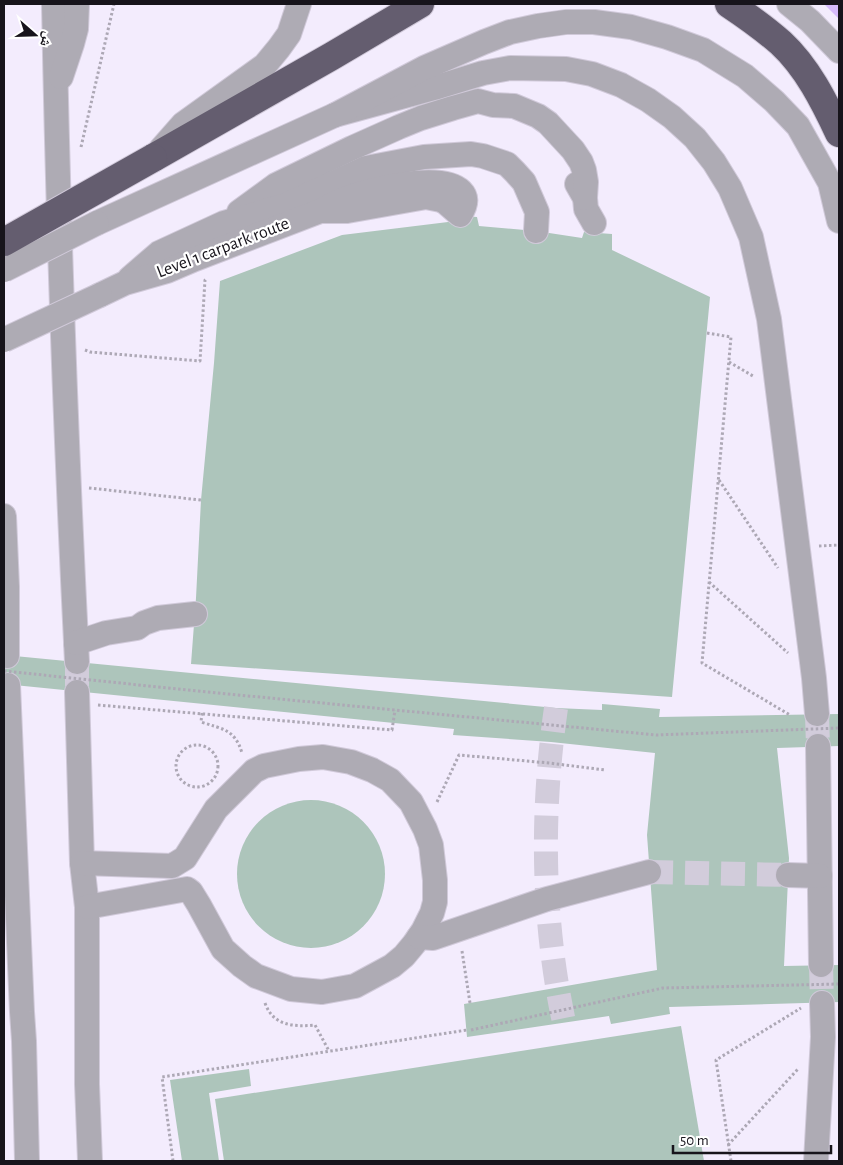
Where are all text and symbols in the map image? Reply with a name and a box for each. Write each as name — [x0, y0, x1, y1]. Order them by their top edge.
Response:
north arrow — [10, 10, 60, 60]
text: ش — [36, 29, 55, 49]
street label: Level 1 carpark route — [154, 214, 292, 282]
scale bar — [673, 1122, 830, 1154]
text: 50 m — [680, 1133, 709, 1148]

